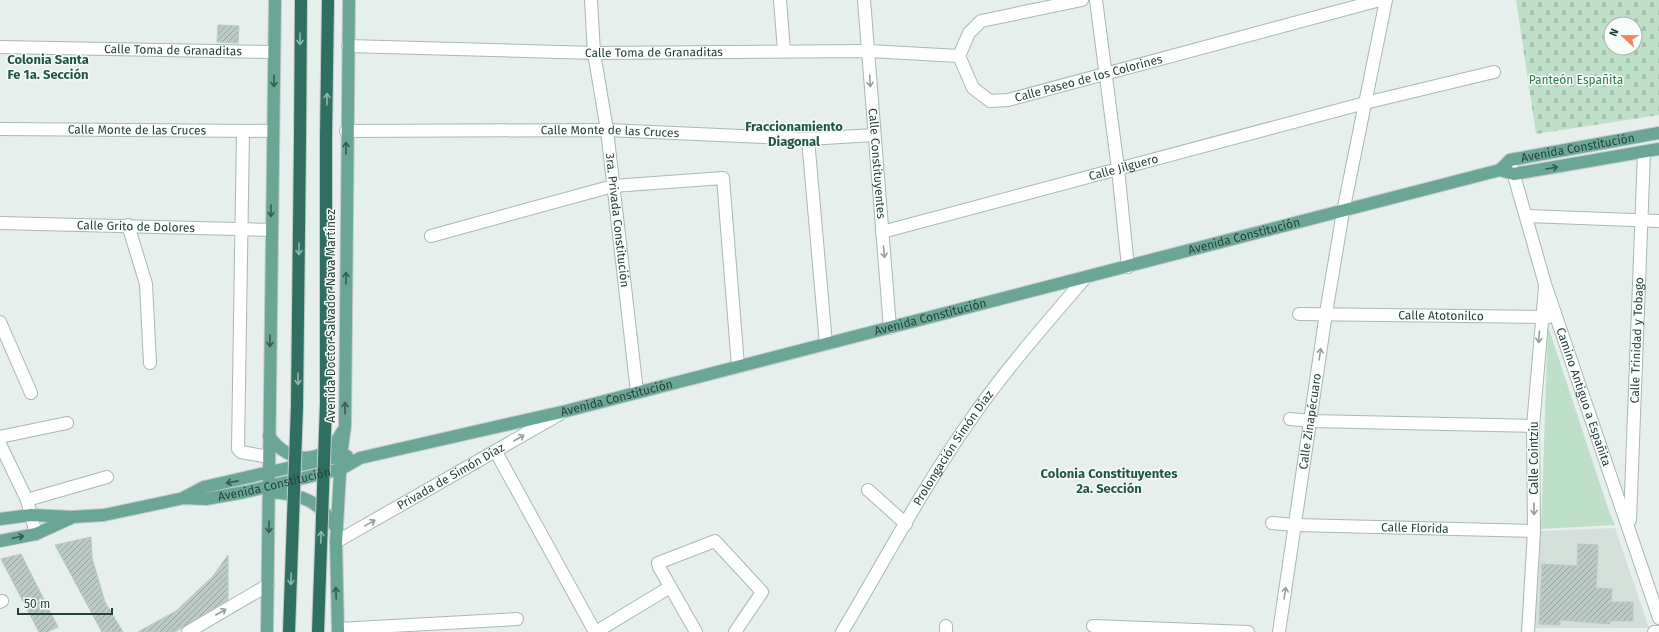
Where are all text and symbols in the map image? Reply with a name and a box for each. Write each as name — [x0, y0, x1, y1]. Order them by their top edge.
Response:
north arrow — [1603, 16, 1643, 56]
text: N — [1607, 27, 1622, 38]
one-way arrow — [297, 32, 304, 45]
street label: Calle Toma de Granaditas — [104, 42, 242, 58]
street label: Calle Toma de Granaditas — [585, 45, 723, 60]
district label: Colonia Santa Fe 1a. Sección — [7, 52, 89, 82]
street label: Calle Paseo de los Colorines — [1013, 52, 1164, 105]
park label: Panteón Españita — [1529, 73, 1623, 87]
one-way arrow — [270, 74, 278, 87]
one-way arrow — [867, 74, 874, 87]
one-way arrow — [323, 93, 331, 106]
street label: Calle Constituyentes — [866, 108, 888, 220]
district label: Fraccionamiento Diagonal — [745, 119, 843, 149]
street label: Calle Monte de las Cruces — [68, 122, 207, 138]
street label: Calle Monte de las Cruces — [541, 123, 680, 140]
street label: Avenida Constitución — [1520, 131, 1636, 165]
one-way arrow — [342, 142, 350, 155]
street label: 3ra. Privada Constitución — [603, 152, 632, 288]
street label: Calle Jilguero — [1087, 152, 1160, 183]
one-way arrow — [1545, 163, 1558, 171]
one-way arrow — [268, 204, 275, 217]
street label: Avenida Doctor Salvador Nava Martínez — [324, 209, 338, 423]
street label: Avenida Constitución — [1187, 215, 1301, 257]
street label: Calle Grito de Dolores — [77, 218, 196, 235]
one-way arrow — [295, 242, 303, 255]
one-way arrow — [880, 245, 887, 258]
one-way arrow — [342, 272, 350, 285]
street label: Calle Trinidad y Tobago — [1627, 277, 1646, 404]
street label: Avenida Constitución — [873, 296, 988, 338]
street label: Calle Atotonilco — [1398, 308, 1484, 323]
street label: Camino Antiguo a Españita — [1553, 326, 1614, 468]
one-way arrow — [1536, 330, 1543, 343]
one-way arrow — [266, 334, 274, 347]
one-way arrow — [1316, 348, 1324, 361]
one-way arrow — [294, 372, 302, 385]
street label: Calle Zinapécuaro — [1296, 372, 1324, 470]
street label: Avenida Constitución — [559, 377, 674, 419]
street label: Prolongación Simón Díaz — [910, 388, 996, 508]
one-way arrow — [341, 402, 349, 415]
street label: Calle Cointziu — [1527, 421, 1541, 495]
one-way arrow — [513, 433, 525, 441]
street label: Privada de Simón Díaz — [395, 440, 507, 513]
street label: Avenida Constitución — [217, 465, 332, 504]
district label: Colonia Constituyentes 2a. Sección — [1041, 466, 1178, 496]
one-way arrow — [225, 478, 238, 486]
one-way arrow — [1530, 502, 1538, 515]
one-way arrow — [363, 518, 375, 526]
one-way arrow — [265, 520, 273, 533]
street label: Calle Florida — [1381, 520, 1449, 536]
one-way arrow — [318, 531, 325, 544]
one-way arrow — [11, 533, 24, 541]
one-way arrow — [288, 572, 295, 585]
one-way arrow — [333, 587, 340, 600]
one-way arrow — [1281, 587, 1289, 600]
scale bar — [18, 590, 112, 616]
text: 50 m — [24, 597, 50, 611]
one-way arrow — [215, 608, 227, 616]

